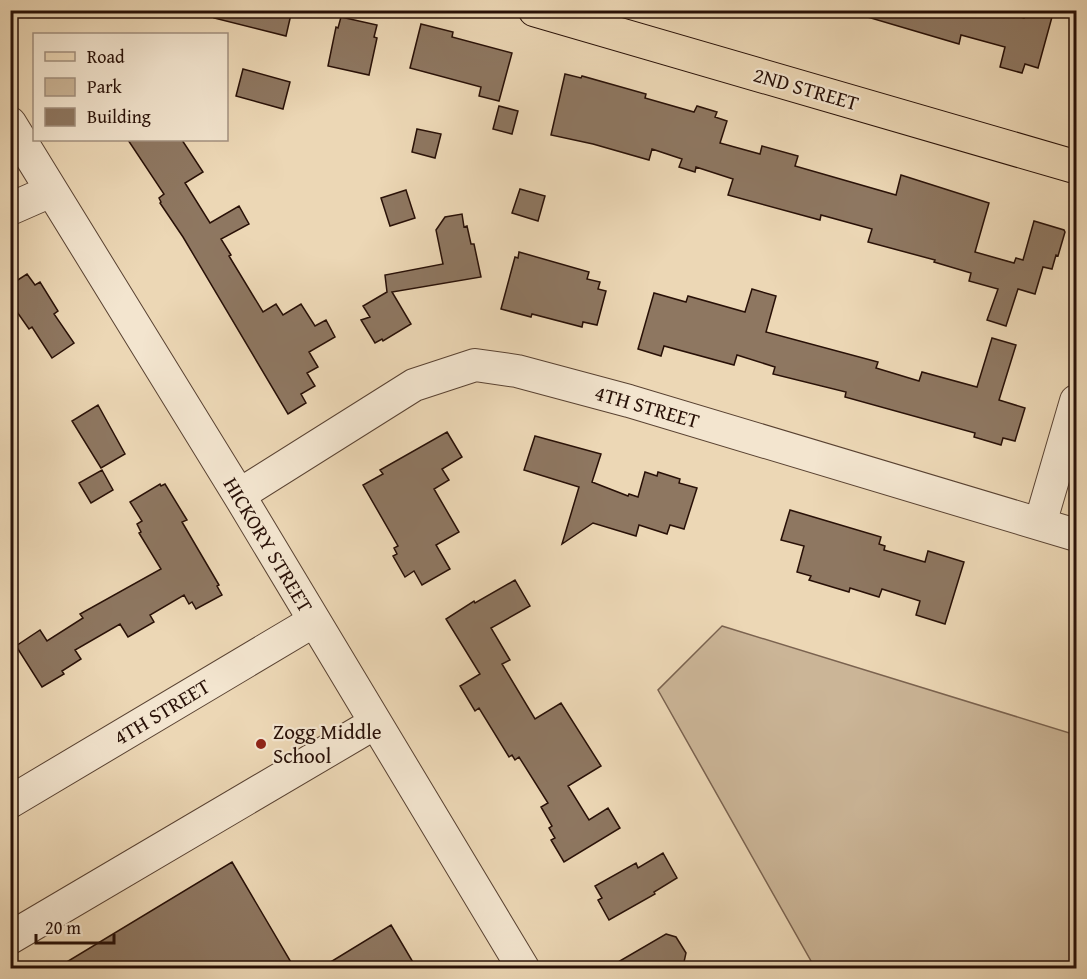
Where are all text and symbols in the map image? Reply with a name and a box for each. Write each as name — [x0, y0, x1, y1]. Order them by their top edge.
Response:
legend — [33, 33, 228, 141]
text: Road — [87, 43, 125, 70]
street label: 2ND STREET — [750, 59, 863, 118]
text: Park — [87, 73, 123, 100]
text: Building — [87, 103, 151, 130]
street label: 4TH STREET — [591, 377, 703, 436]
street label: HICKORY STREET — [216, 471, 321, 618]
street label: 4TH STREET — [108, 670, 216, 753]
place label: Zogg Middle School — [273, 716, 382, 771]
marker: Zogg Middle School — [254, 737, 268, 751]
scale bar — [36, 907, 114, 945]
text: 20 m — [45, 914, 81, 941]

